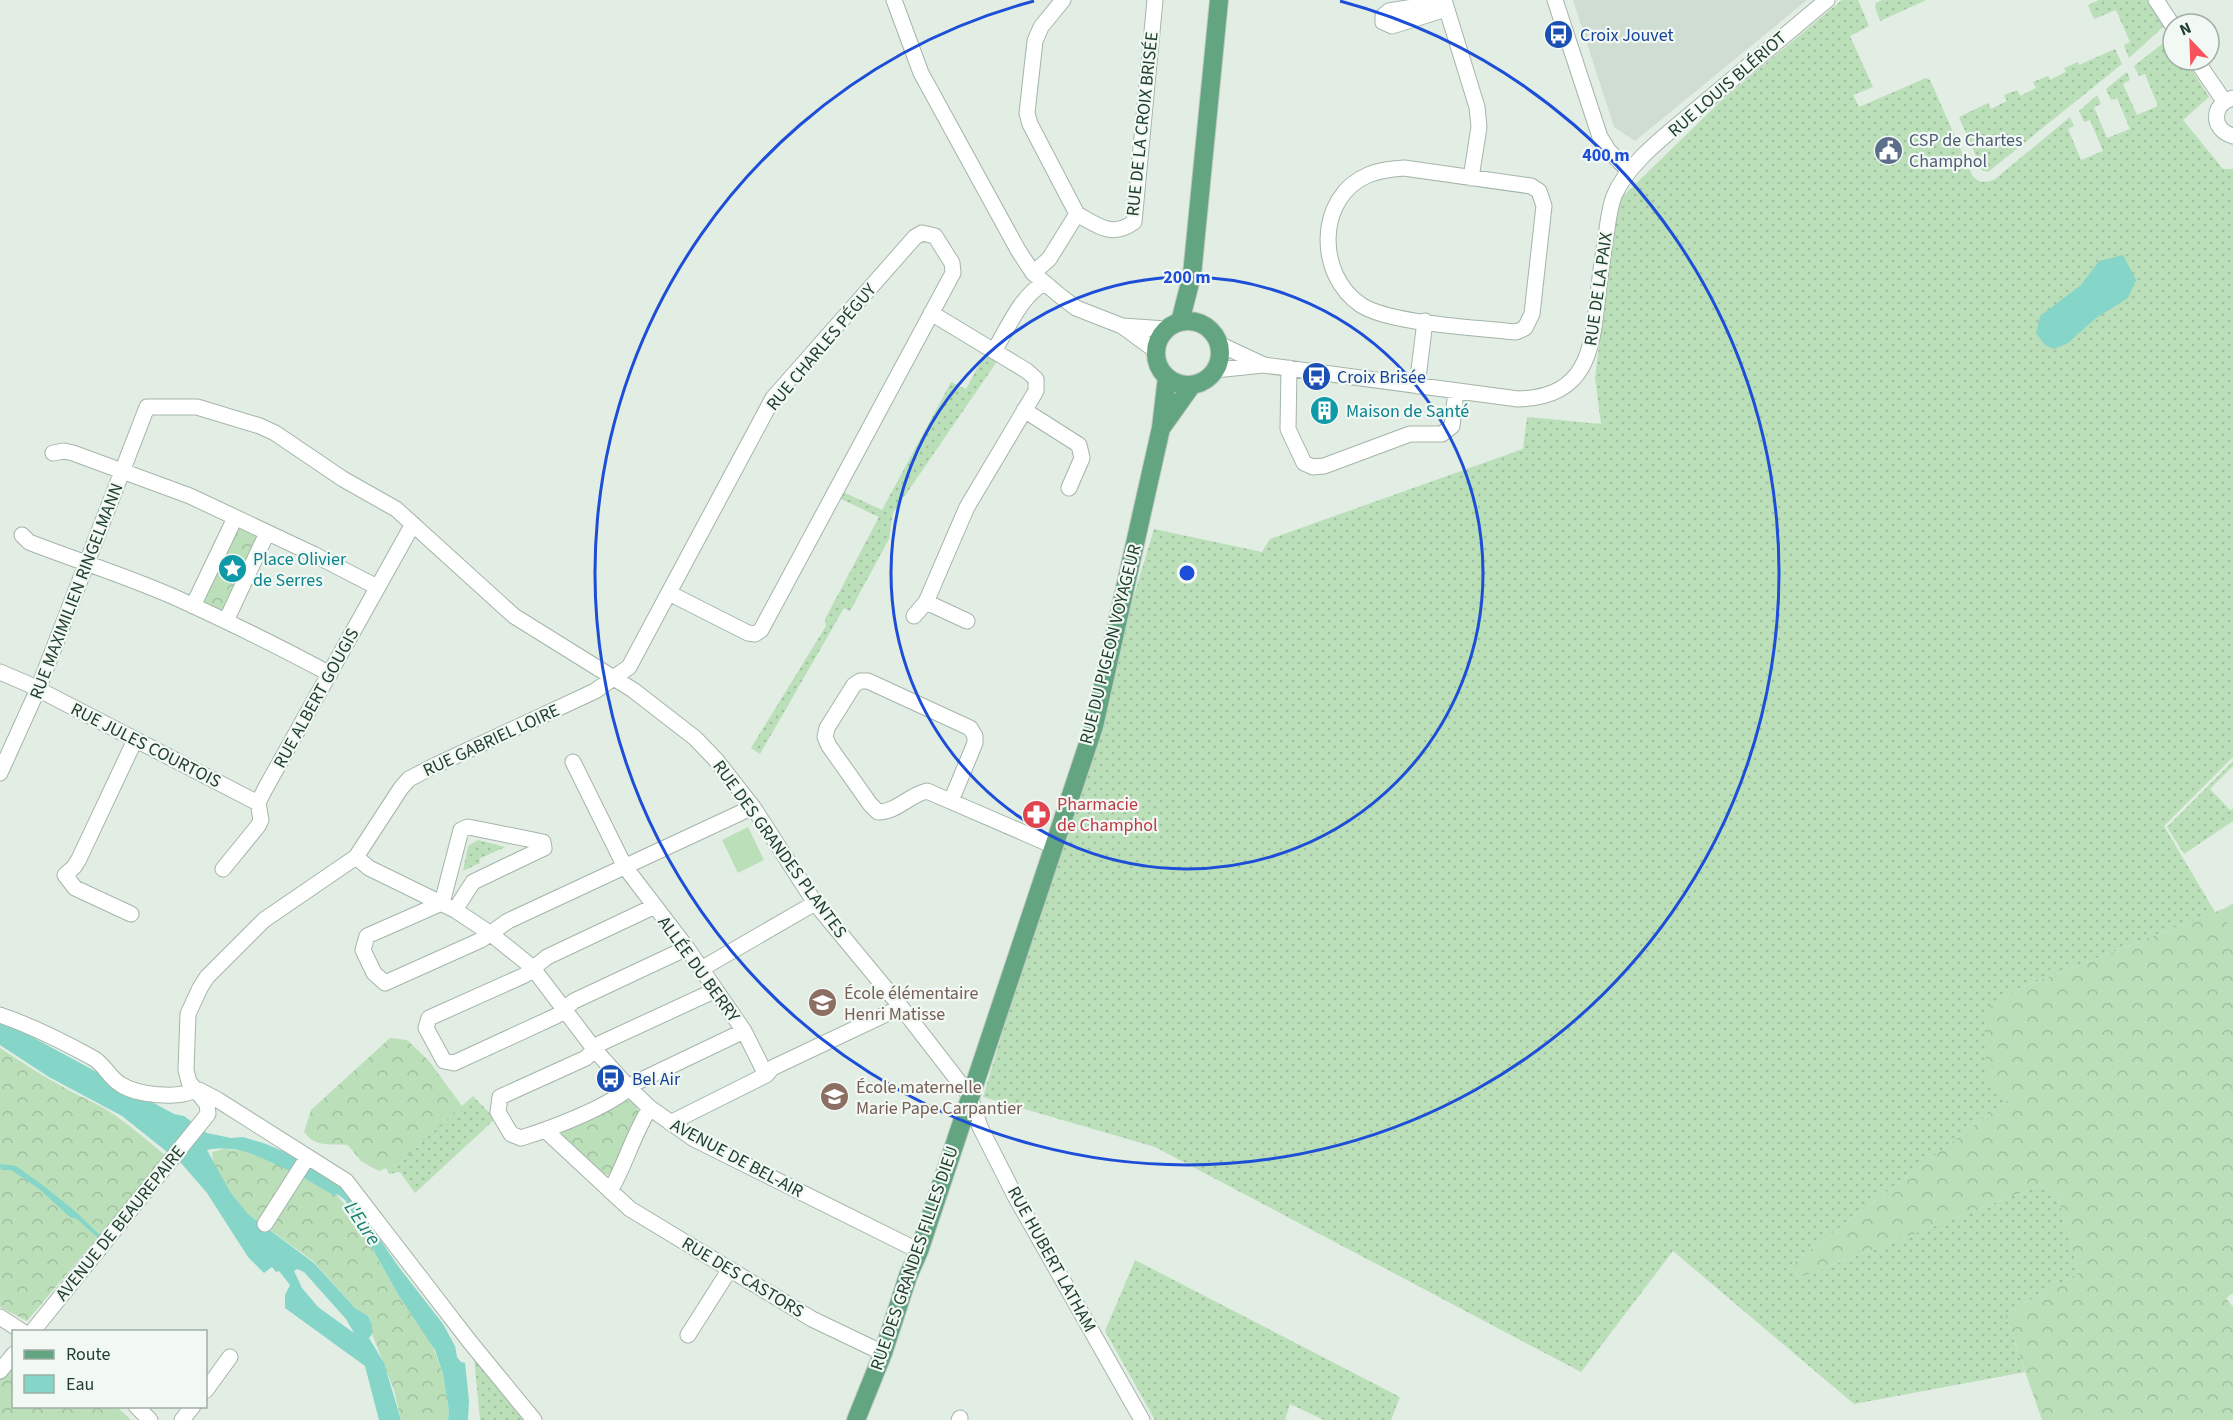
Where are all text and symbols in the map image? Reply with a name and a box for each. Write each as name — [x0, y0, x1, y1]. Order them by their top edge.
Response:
north arrow — [2161, 12, 2221, 72]
text: N — [2176, 17, 2195, 41]
bus stop icon: Croix Jouvet — [1543, 19, 1575, 51]
place label: Croix Jouvet — [1580, 23, 1674, 48]
street label: RUE LOUIS BLÉRIOT — [1663, 26, 1792, 143]
street label: RUE DE LA CROIX BRISÉE — [1120, 31, 1165, 218]
place label: CSP de Chartes Champhol — [1909, 128, 2022, 174]
public building icon: CSP de Chartes Champhol — [1872, 134, 1904, 166]
text: 400 m — [1582, 143, 1630, 168]
street label: RUE DE LA PAIX — [1578, 231, 1619, 347]
text: 200 m — [1163, 265, 1211, 290]
street label: RUE CHARLES PÉGUY — [761, 278, 882, 416]
bus stop icon: Croix Brisée — [1300, 361, 1332, 393]
place label: Croix Brisée — [1337, 365, 1426, 390]
building icon: Maison de Santé — [1309, 395, 1341, 427]
place label: Maison de Santé — [1346, 399, 1469, 424]
street label: RUE MAXIMILIEN RINGELMANN — [24, 479, 129, 703]
street label: RUE DU PIGEON VOYAGEUR — [1074, 542, 1147, 747]
place label: Place Olivier de Serres — [253, 547, 347, 593]
place icon: Place Olivier de Serres — [216, 553, 248, 585]
centre of rings — [1177, 563, 1197, 583]
street label: RUE ALBERT GOUGIS — [267, 624, 365, 773]
street label: RUE JULES COURTOIS — [66, 697, 225, 794]
street label: RUE GABRIEL LOIRE — [419, 698, 563, 783]
street label: RUE DES GRANDES PLANTES — [706, 755, 853, 943]
place label: Pharmacie de Champhol — [1057, 792, 1158, 838]
pharmacy icon: Pharmacie de Champhol — [1020, 798, 1052, 830]
street label: ALLÉE DU BERRY — [652, 911, 746, 1028]
place label: École élémentaire Henri Matisse — [844, 981, 978, 1027]
school or university icon: École élémentaire Henri Matisse — [807, 987, 839, 1019]
bus stop icon: Bel Air — [595, 1063, 627, 1095]
place label: Bel Air — [632, 1067, 681, 1092]
place label: École maternelle Marie Pape Carpantier — [856, 1075, 1023, 1121]
school or university icon: École maternelle Marie Pape Carpantier — [819, 1081, 851, 1113]
street label: AVENUE DE BEL-AIR — [666, 1113, 808, 1204]
street label: AVENUE DE BEAUREPAIRE — [50, 1140, 191, 1306]
street label: RUE DES GRANDES FILLES DIEU — [864, 1143, 965, 1374]
street label: RUE HUBERT LATHAM — [1001, 1182, 1102, 1337]
water label: L'Eure — [337, 1196, 387, 1251]
street label: RUE DES CASTORS — [677, 1231, 809, 1324]
legend — [12, 1330, 207, 1408]
text: Route — [66, 1342, 110, 1367]
text: Eau — [66, 1372, 94, 1397]

